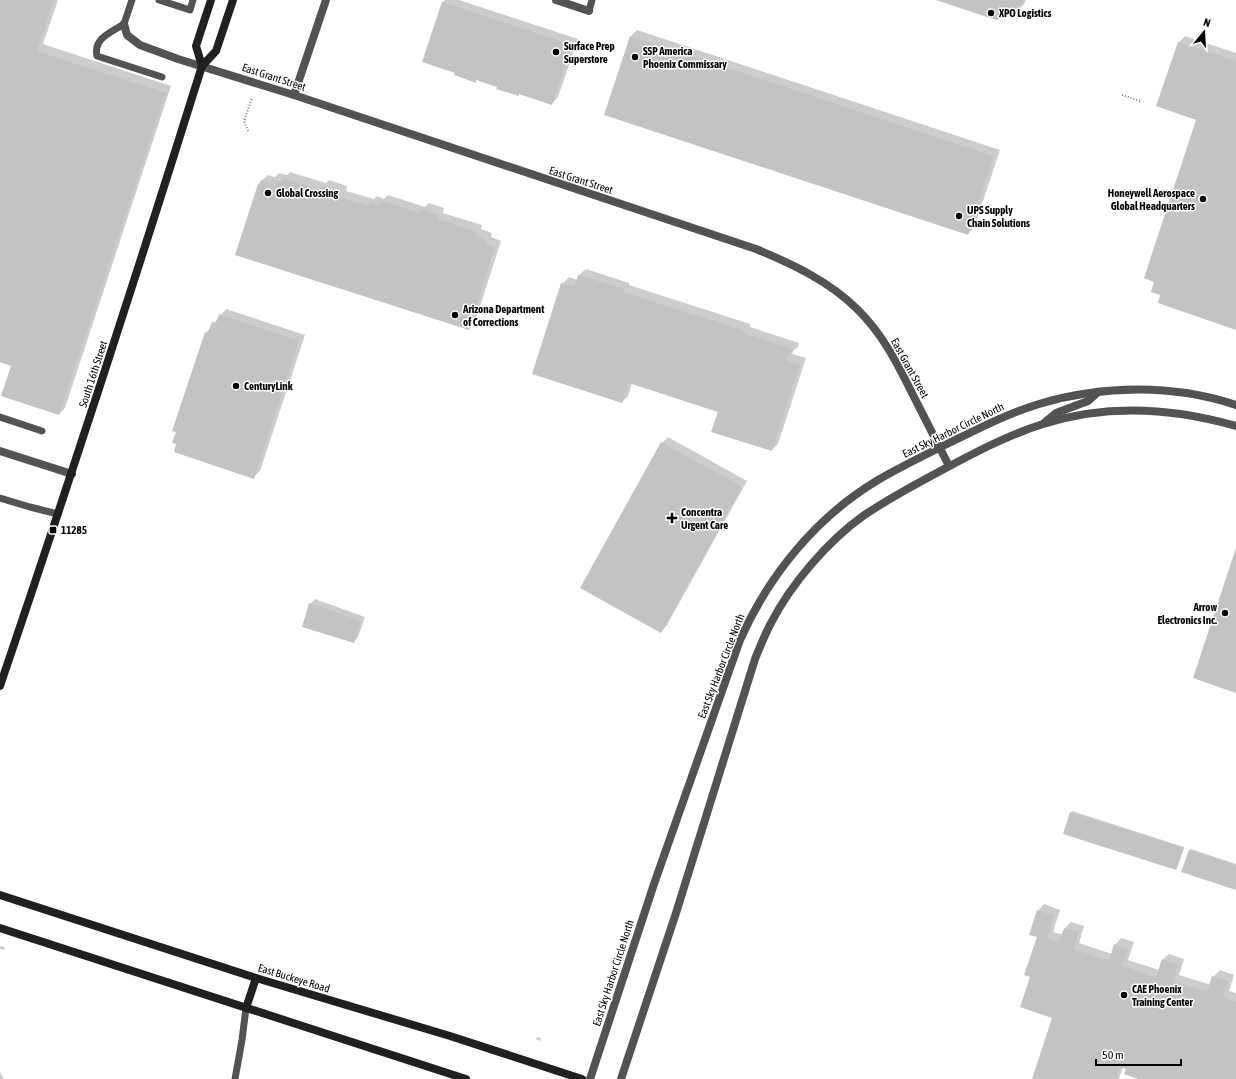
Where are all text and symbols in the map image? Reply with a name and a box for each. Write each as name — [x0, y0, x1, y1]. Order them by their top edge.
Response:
place label: XPO Logistics — [998, 7, 1052, 19]
marker: XPO Logistics — [986, 8, 996, 18]
north arrow — [1184, 12, 1224, 52]
text: N — [1202, 16, 1212, 29]
place label: Surface Prep Superstore — [564, 40, 615, 65]
place label: SSP America Phoenix Commissary — [643, 45, 727, 70]
marker: Surface Prep Superstore — [551, 47, 561, 57]
marker: SSP America Phoenix Commissary — [630, 52, 640, 62]
street label: East Grant Street — [241, 61, 307, 93]
street label: East Grant Street — [548, 164, 614, 196]
place label: Global Crossing — [276, 187, 339, 199]
place label: Honeywell Aerospace Global Headquarters — [1108, 187, 1195, 212]
marker: Global Crossing — [263, 188, 273, 198]
marker: Honeywell Aerospace Global Headquarters — [1198, 194, 1208, 204]
place label: UPS Supply Chain Solutions — [967, 204, 1030, 229]
marker: UPS Supply Chain Solutions — [954, 211, 964, 221]
place label: Arizona Department of Corrections — [462, 303, 545, 328]
marker: Arizona Department of Corrections — [450, 310, 460, 320]
street label: East Grant Street — [889, 336, 931, 400]
street label: South 16th Street — [77, 339, 109, 409]
place label: CenturyLink — [244, 380, 293, 392]
marker: CenturyLink — [231, 381, 241, 391]
street label: East Sky Harbor Circle North — [900, 400, 1006, 460]
place label: Concentra Urgent Care — [681, 506, 728, 531]
marker: Concentra Urgent Care — [666, 512, 678, 524]
place label: 11285 — [61, 524, 87, 536]
marker: 11285 — [48, 525, 58, 535]
place label: Arrow Electronics Inc. — [1157, 601, 1217, 626]
marker: Arrow Electronics Inc. — [1220, 608, 1230, 618]
street label: East Sky Harbor Circle North — [695, 612, 747, 720]
street label: East Sky Harbor Circle North — [590, 918, 636, 1028]
street label: East Buckeye Road — [257, 961, 331, 995]
place label: CAE Phoenix Training Center — [1132, 983, 1194, 1008]
marker: CAE Phoenix Training Center — [1119, 990, 1129, 1000]
scale bar — [1096, 1041, 1181, 1067]
text: 50 m — [1102, 1048, 1124, 1062]

